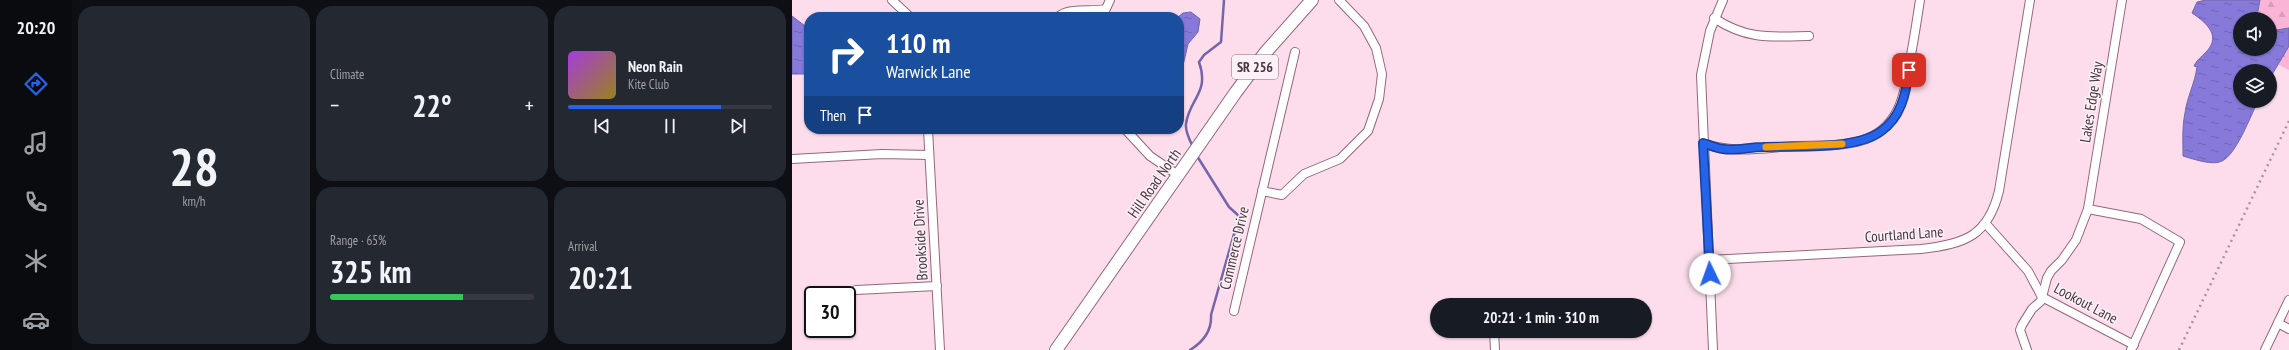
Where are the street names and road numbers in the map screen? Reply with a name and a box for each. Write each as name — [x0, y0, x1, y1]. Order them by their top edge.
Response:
road number: SR 256 — [1232, 55, 1278, 79]
street label: Lakes Edge Way — [2075, 60, 2107, 144]
street label: Hill Road North — [1123, 145, 1185, 221]
street label: Brookside Drive — [908, 199, 932, 281]
street label: Commerce Drive — [1215, 205, 1253, 291]
street label: Courtland Lane — [1864, 222, 1944, 246]
street label: Lookout Lane — [2051, 278, 2121, 328]

